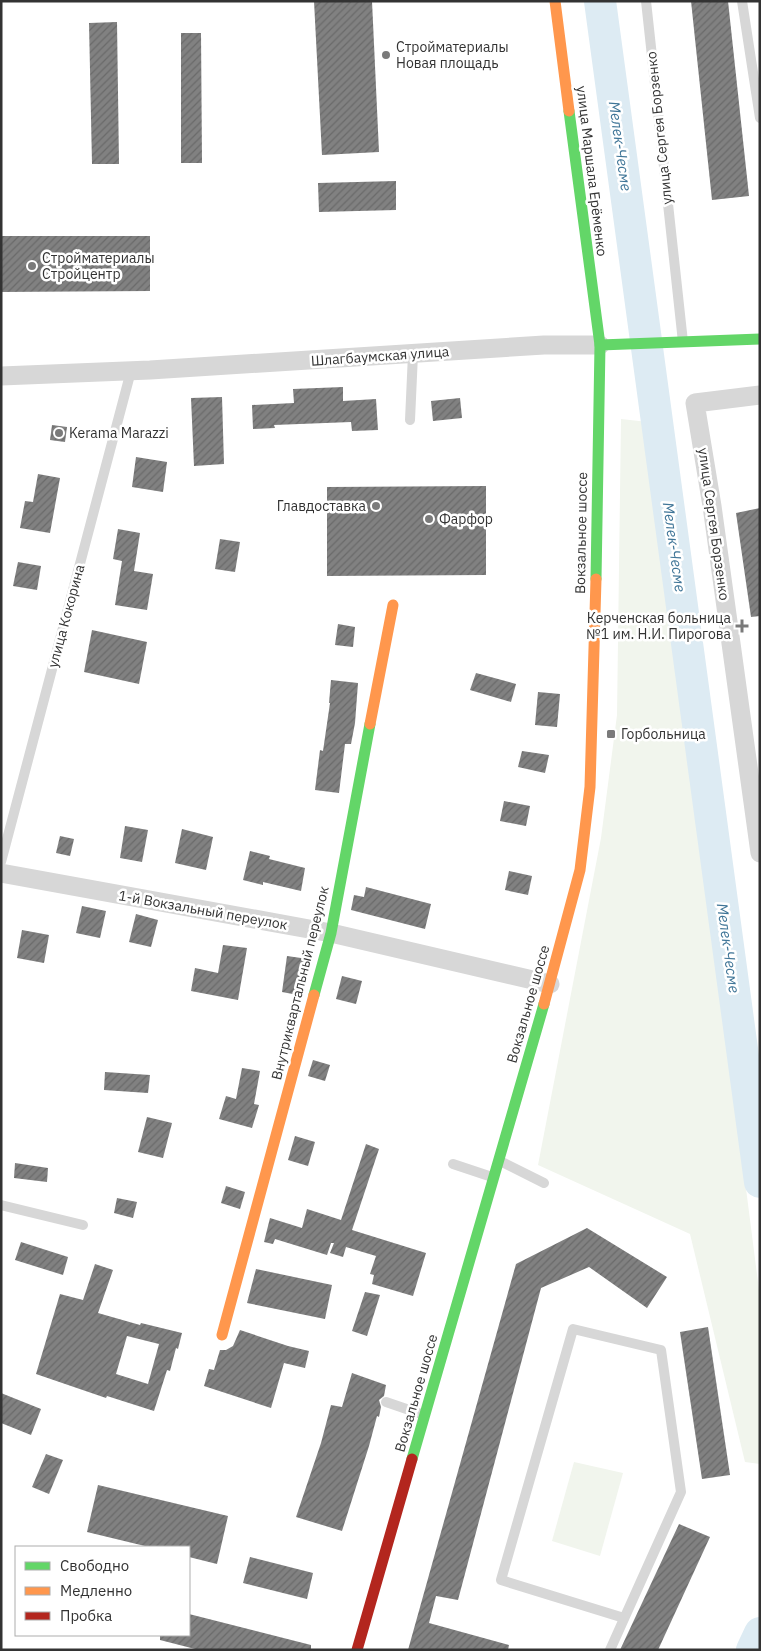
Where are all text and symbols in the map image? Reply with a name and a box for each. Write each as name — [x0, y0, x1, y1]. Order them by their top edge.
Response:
place label: Стройматериалы Новая площадь — [396, 38, 509, 72]
marker: Стройматериалы Новая площадь — [380, 49, 392, 61]
street label: улица Сергея Борзенко — [642, 50, 676, 206]
street label: улица Маршала Ерёменко — [573, 85, 611, 257]
water label: Мелек-Чесме — [605, 100, 636, 192]
place label: Стройматериалы Стройцентр — [42, 249, 155, 283]
marker: Стройматериалы Стройцентр — [26, 260, 38, 272]
street label: Шлагбаумская улица — [310, 342, 450, 370]
place label: Kerama Marazzi — [69, 424, 169, 442]
marker: Kerama Marazzi — [53, 427, 65, 439]
street label: улица Сергея Борзенко — [694, 447, 734, 602]
street label: Вокзальное шоссе — [571, 472, 591, 594]
place label: Главдоставка — [277, 497, 367, 515]
marker: Главдоставка — [370, 500, 382, 512]
water label: Мелек-Чесме — [659, 501, 690, 593]
place label: Фарфор — [439, 510, 493, 528]
marker: Фарфор — [423, 513, 435, 525]
street label: улица Кокорина — [44, 562, 89, 670]
place label: Керченская больница №1 им. Н.И. Пирогова — [586, 609, 732, 643]
marker: Керченская больница №1 им. Н.И. Пирогова — [735, 619, 749, 633]
place label: Горбольница — [621, 725, 706, 743]
marker: Горбольница — [605, 728, 617, 740]
street label: Внутриквартальный переулок — [267, 884, 333, 1082]
street label: 1-й Вокзальный переулок — [117, 886, 289, 934]
water label: Мелек-Чесме — [713, 902, 744, 994]
street label: Вокзальное шоссе — [503, 943, 554, 1065]
street label: Вокзальное шоссе — [391, 1332, 442, 1454]
legend — [15, 1546, 190, 1636]
text: Свободно — [60, 1556, 129, 1575]
text: Медленно — [60, 1581, 132, 1600]
text: Пробка — [60, 1606, 112, 1625]

